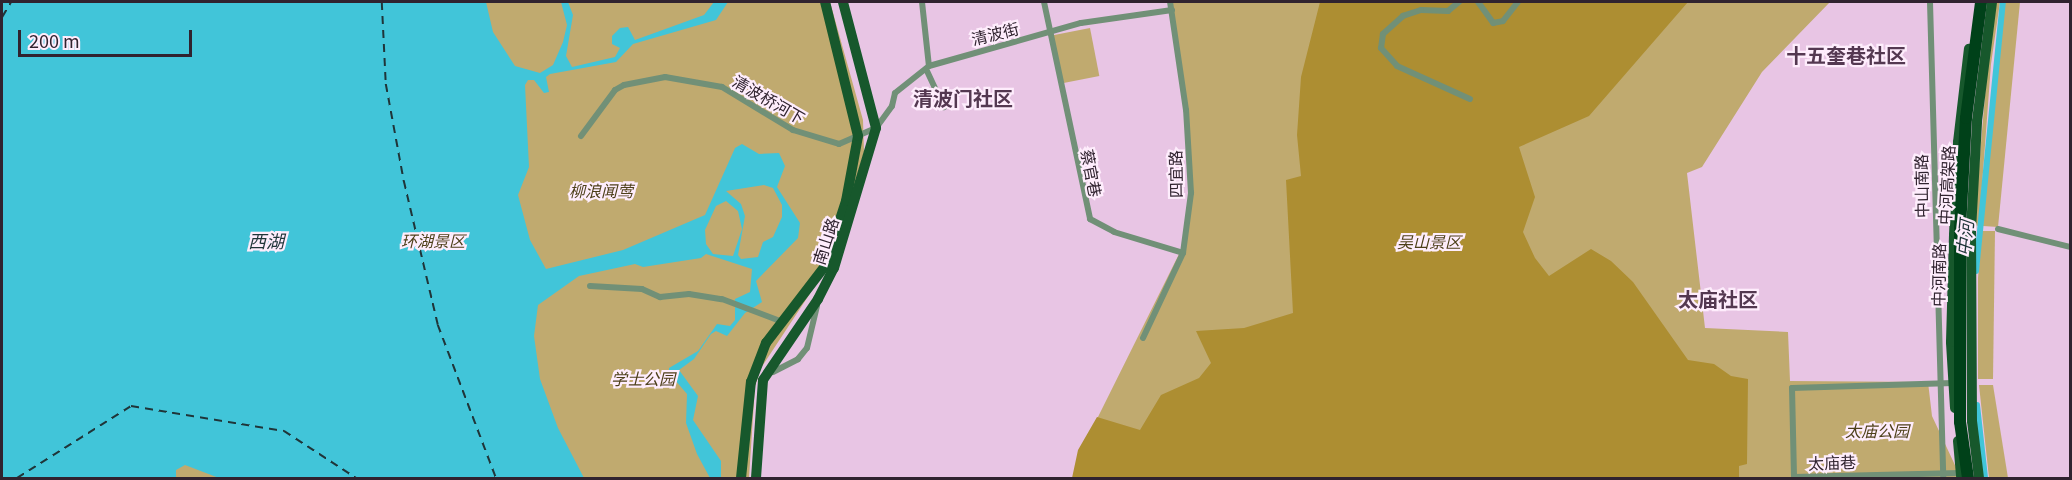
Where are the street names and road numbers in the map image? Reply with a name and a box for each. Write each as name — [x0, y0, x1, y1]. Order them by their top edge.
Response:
street label: 清波街 — [969, 18, 1021, 48]
street label: 清波桥河下 — [730, 71, 808, 127]
street label: 中河高架路 — [1934, 145, 1958, 225]
street label: 蔡官巷 — [1078, 148, 1106, 198]
street label: 四宜路 — [1165, 150, 1185, 198]
street label: 中山南路 — [1911, 154, 1931, 218]
street label: 南山路 — [808, 215, 842, 267]
street label: 中河南路 — [1928, 243, 1948, 307]
street label: 太庙巷 — [1808, 452, 1856, 472]

